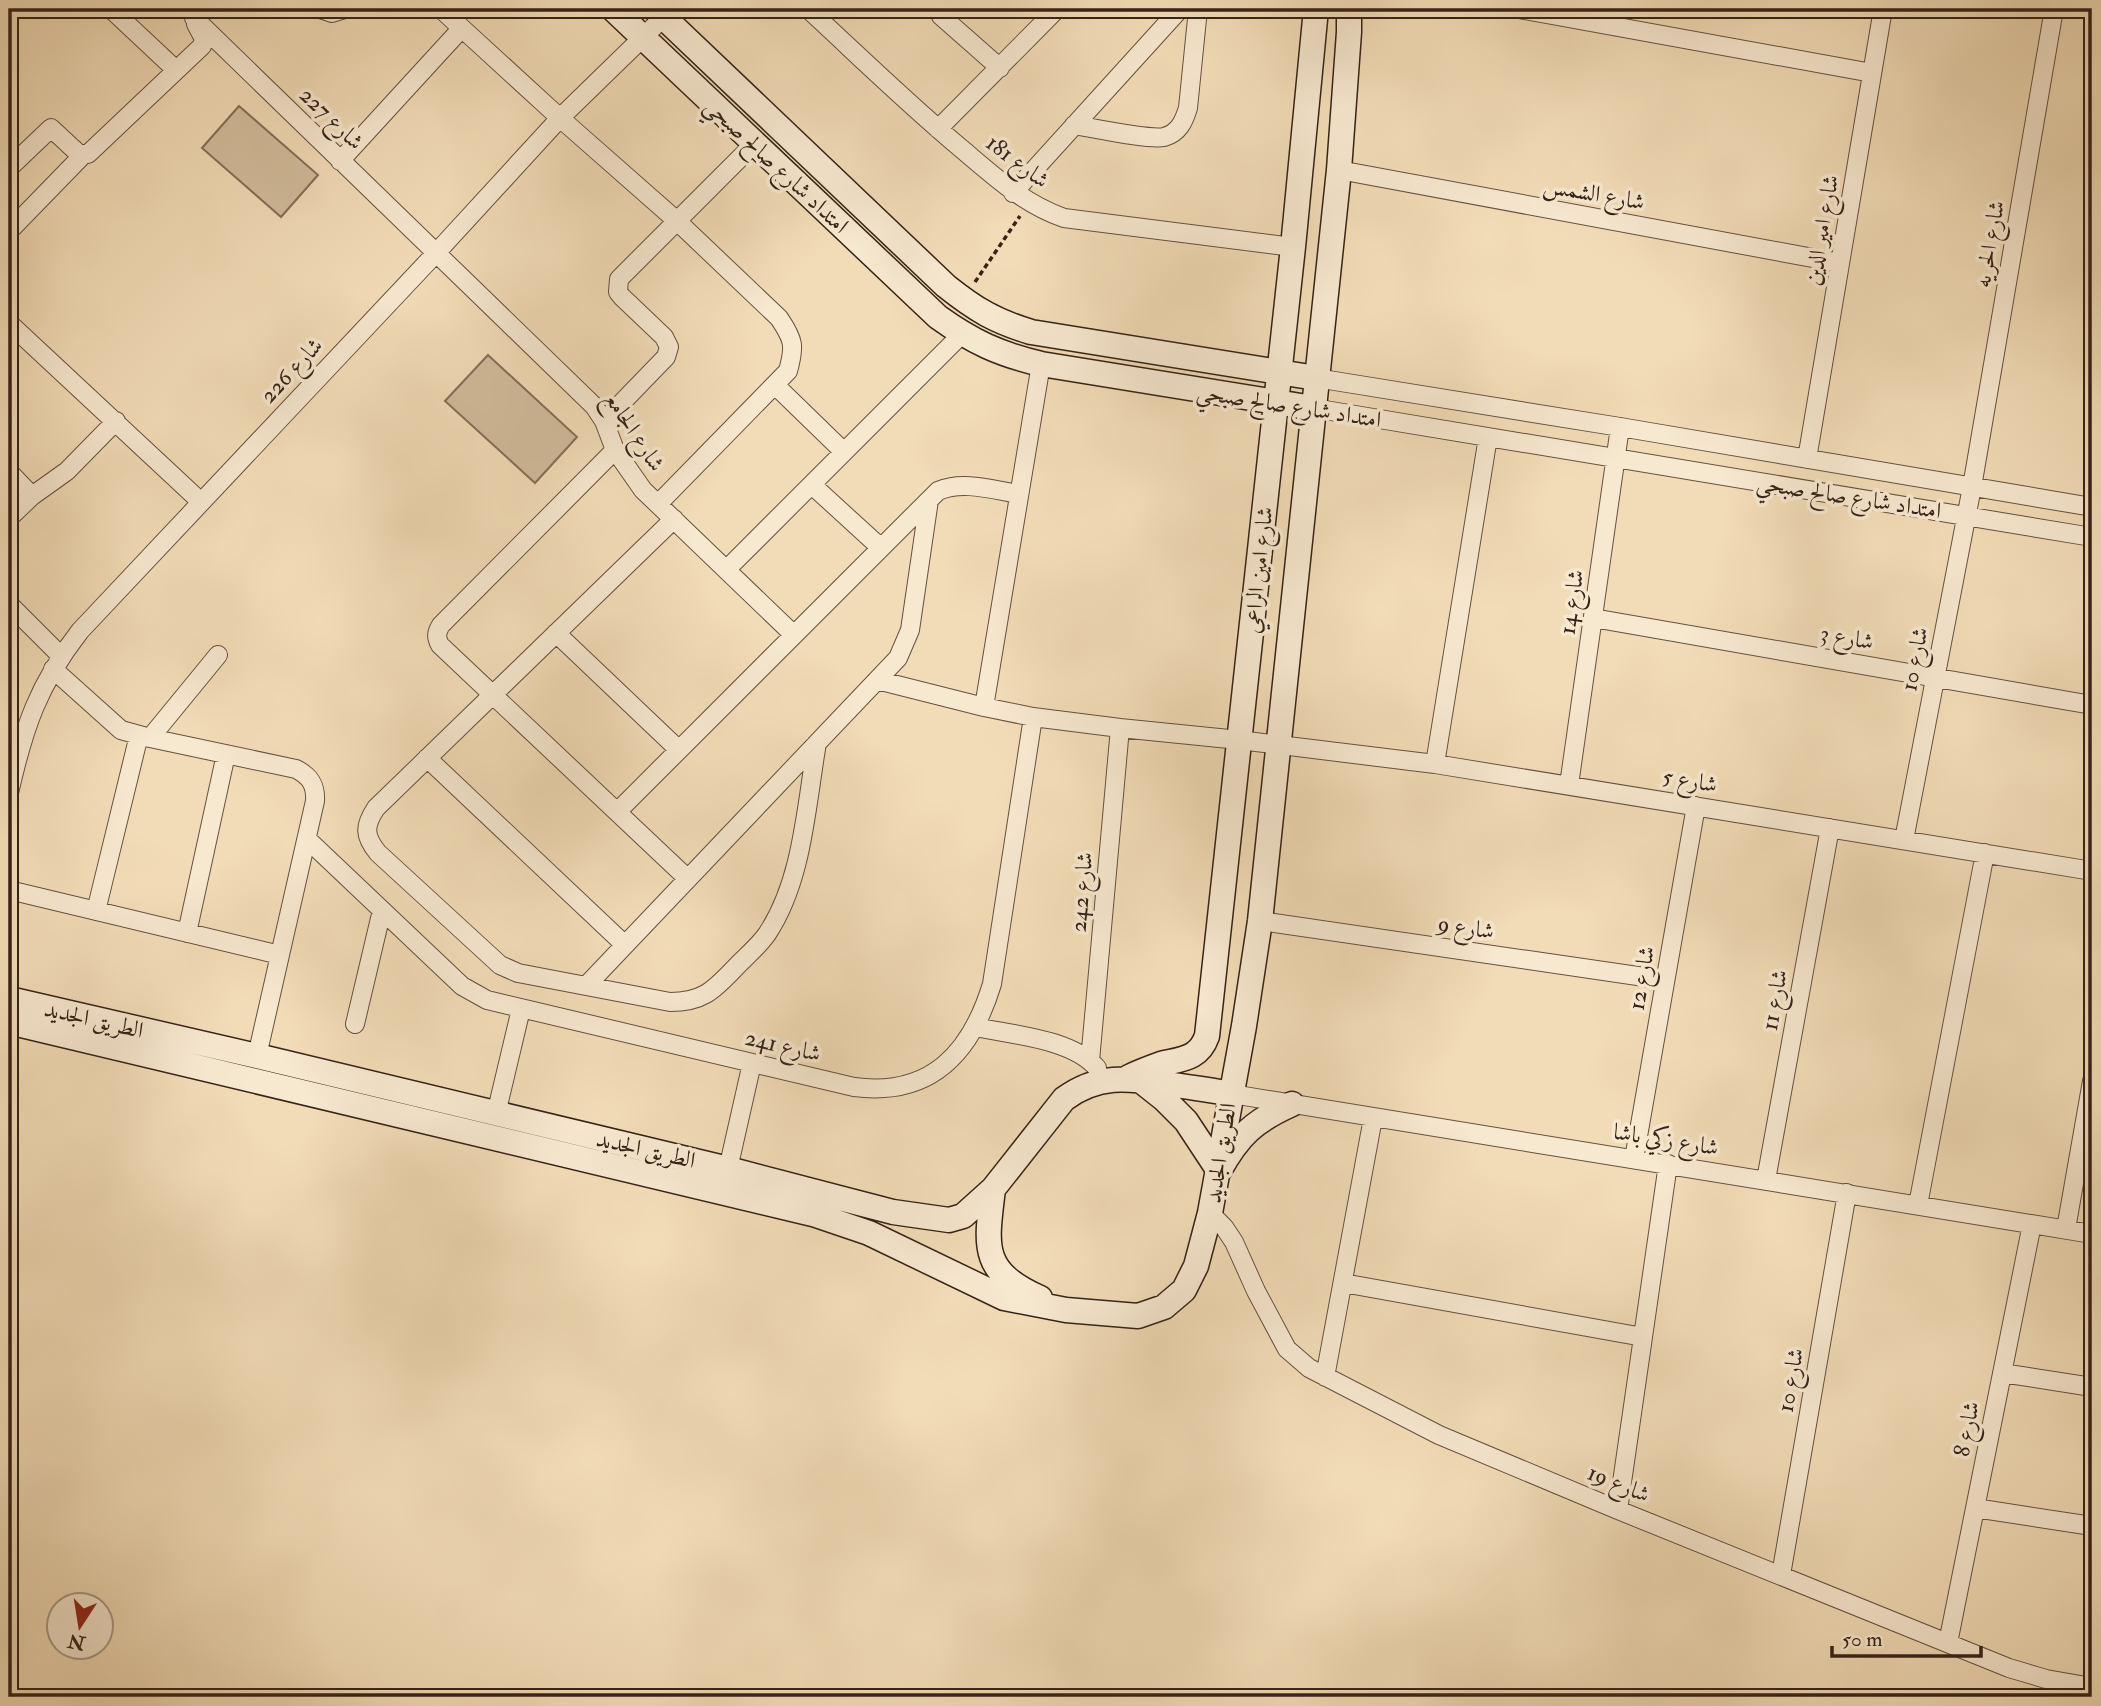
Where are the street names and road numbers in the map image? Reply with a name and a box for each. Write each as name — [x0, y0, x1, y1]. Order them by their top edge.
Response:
street label: شارع 227 — [290, 81, 370, 160]
street label: امتداد شارع صالح صبحي — [694, 91, 855, 245]
street label: شارع 181 — [977, 128, 1055, 199]
street label: شارع الشمس — [1540, 170, 1647, 222]
street label: شارع امير الدين — [1797, 172, 1850, 289]
street label: شارع الحريه — [1968, 198, 2016, 291]
street label: شارع 226 — [254, 331, 333, 413]
street label: امتداد شارع صالح صبحي — [1193, 377, 1383, 441]
street label: شارع الجامع — [593, 386, 671, 480]
street label: امتداد شارع صالح صبحي — [1753, 468, 1943, 532]
street label: شارع امين الراعي — [1237, 505, 1285, 635]
street label: شارع 14 — [1553, 568, 1595, 637]
street label: شارع 3 — [1817, 619, 1876, 661]
street label: شارع 10 — [1894, 625, 1940, 695]
street label: شارع 5 — [1660, 762, 1719, 804]
street label: شارع 242 — [1064, 851, 1104, 934]
street label: شارع 9 — [1433, 909, 1496, 951]
street label: شارع 12 — [1622, 944, 1666, 1013]
street label: شارع 11 — [1755, 967, 1799, 1034]
street label: الطريق الجديد — [41, 994, 146, 1045]
street label: شارع 241 — [741, 1023, 824, 1073]
street label: الطريق الجديد — [1198, 1101, 1243, 1205]
street label: شارع زكي باشا — [1611, 1117, 1721, 1167]
street label: الطريق الجديد — [593, 1124, 698, 1175]
street label: شارع 10 — [1771, 1346, 1815, 1415]
street label: شارع 8 — [1947, 1399, 1991, 1460]
street label: شارع 19 — [1582, 1458, 1654, 1514]

